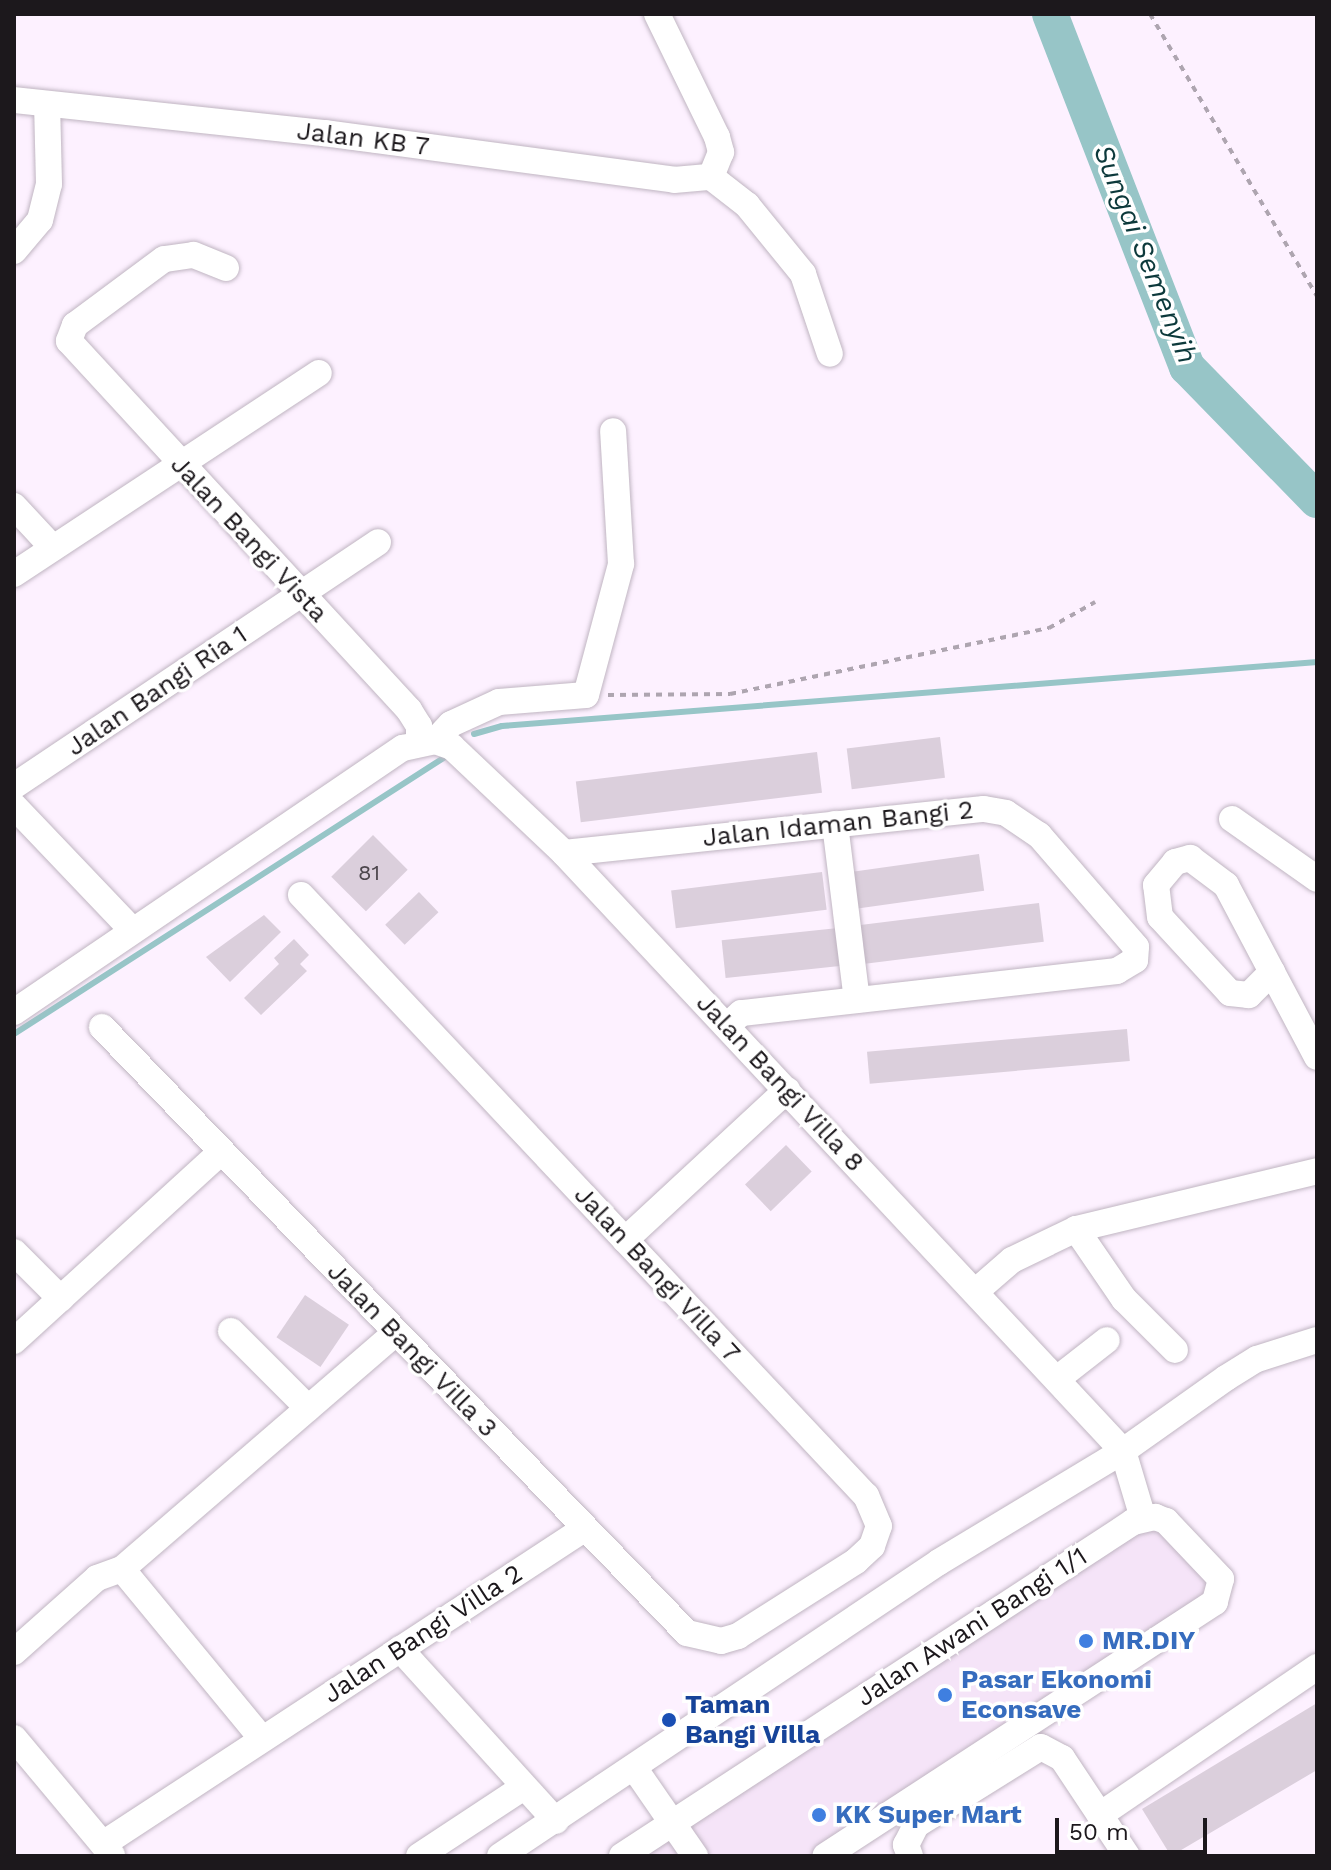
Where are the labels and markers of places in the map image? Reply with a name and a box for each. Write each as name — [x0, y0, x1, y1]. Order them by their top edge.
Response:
place label: MR.DIY — [1102, 1625, 1195, 1657]
marker: MR.DIY — [1077, 1632, 1095, 1650]
place label: Pasar Ekonomi Econsave — [961, 1664, 1152, 1726]
marker: Pasar Ekonomi Econsave — [936, 1686, 954, 1704]
place label: Taman Bangi Villa — [685, 1689, 821, 1750]
marker: Taman Bangi Villa — [660, 1711, 678, 1729]
place label: KK Super Mart — [835, 1799, 1022, 1831]
marker: KK Super Mart — [810, 1806, 828, 1824]

